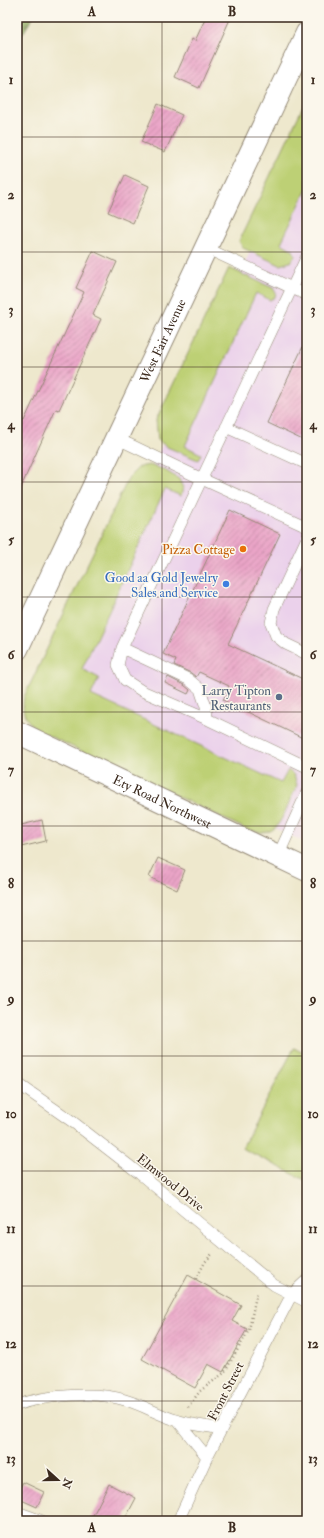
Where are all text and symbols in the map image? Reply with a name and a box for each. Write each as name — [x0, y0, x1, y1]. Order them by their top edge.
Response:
text: A — [87, 4, 97, 20]
text: B — [228, 4, 236, 20]
text: 1 — [9, 72, 14, 88]
text: 1 — [311, 72, 316, 88]
text: 2 — [8, 187, 15, 203]
text: 2 — [310, 187, 317, 203]
street label: West Fair Avenue — [136, 296, 190, 386]
text: 3 — [9, 302, 14, 318]
text: 3 — [311, 302, 316, 318]
text: 4 — [6, 417, 15, 433]
text: 4 — [308, 417, 317, 433]
text: 5 — [8, 532, 14, 548]
text: 5 — [310, 532, 316, 548]
place label: Pizza Cottage — [162, 542, 236, 558]
marker: Pizza Cottage — [238, 544, 248, 554]
place label: Good aa Gold Jewelry Sales and Service — [105, 570, 219, 601]
marker: Good aa Gold Jewelry Sales and Service — [221, 579, 231, 589]
text: 6 — [8, 647, 16, 663]
text: 6 — [310, 647, 318, 663]
place label: Larry Tipton Restaurants — [201, 683, 272, 714]
marker: Larry Tipton Restaurants — [274, 692, 284, 702]
text: 7 — [8, 762, 15, 778]
text: 7 — [310, 762, 317, 778]
street label: Ety Road Northwest — [110, 772, 214, 832]
text: 8 — [8, 876, 14, 892]
text: 8 — [310, 876, 316, 892]
text: 9 — [6, 991, 15, 1007]
text: 9 — [308, 991, 317, 1007]
text: 10 — [5, 1106, 17, 1122]
text: 10 — [307, 1106, 319, 1122]
street label: Elmwood Drive — [133, 1151, 208, 1215]
text: 11 — [6, 1221, 16, 1237]
text: 11 — [308, 1221, 318, 1237]
text: 12 — [5, 1336, 17, 1352]
text: 12 — [307, 1336, 319, 1352]
street label: Front Street — [204, 1359, 248, 1424]
text: 13 — [6, 1451, 16, 1467]
text: 13 — [308, 1451, 318, 1467]
north arrow — [38, 1460, 78, 1500]
text: N — [59, 1476, 75, 1491]
text: A — [87, 1520, 97, 1536]
text: B — [228, 1520, 236, 1536]

